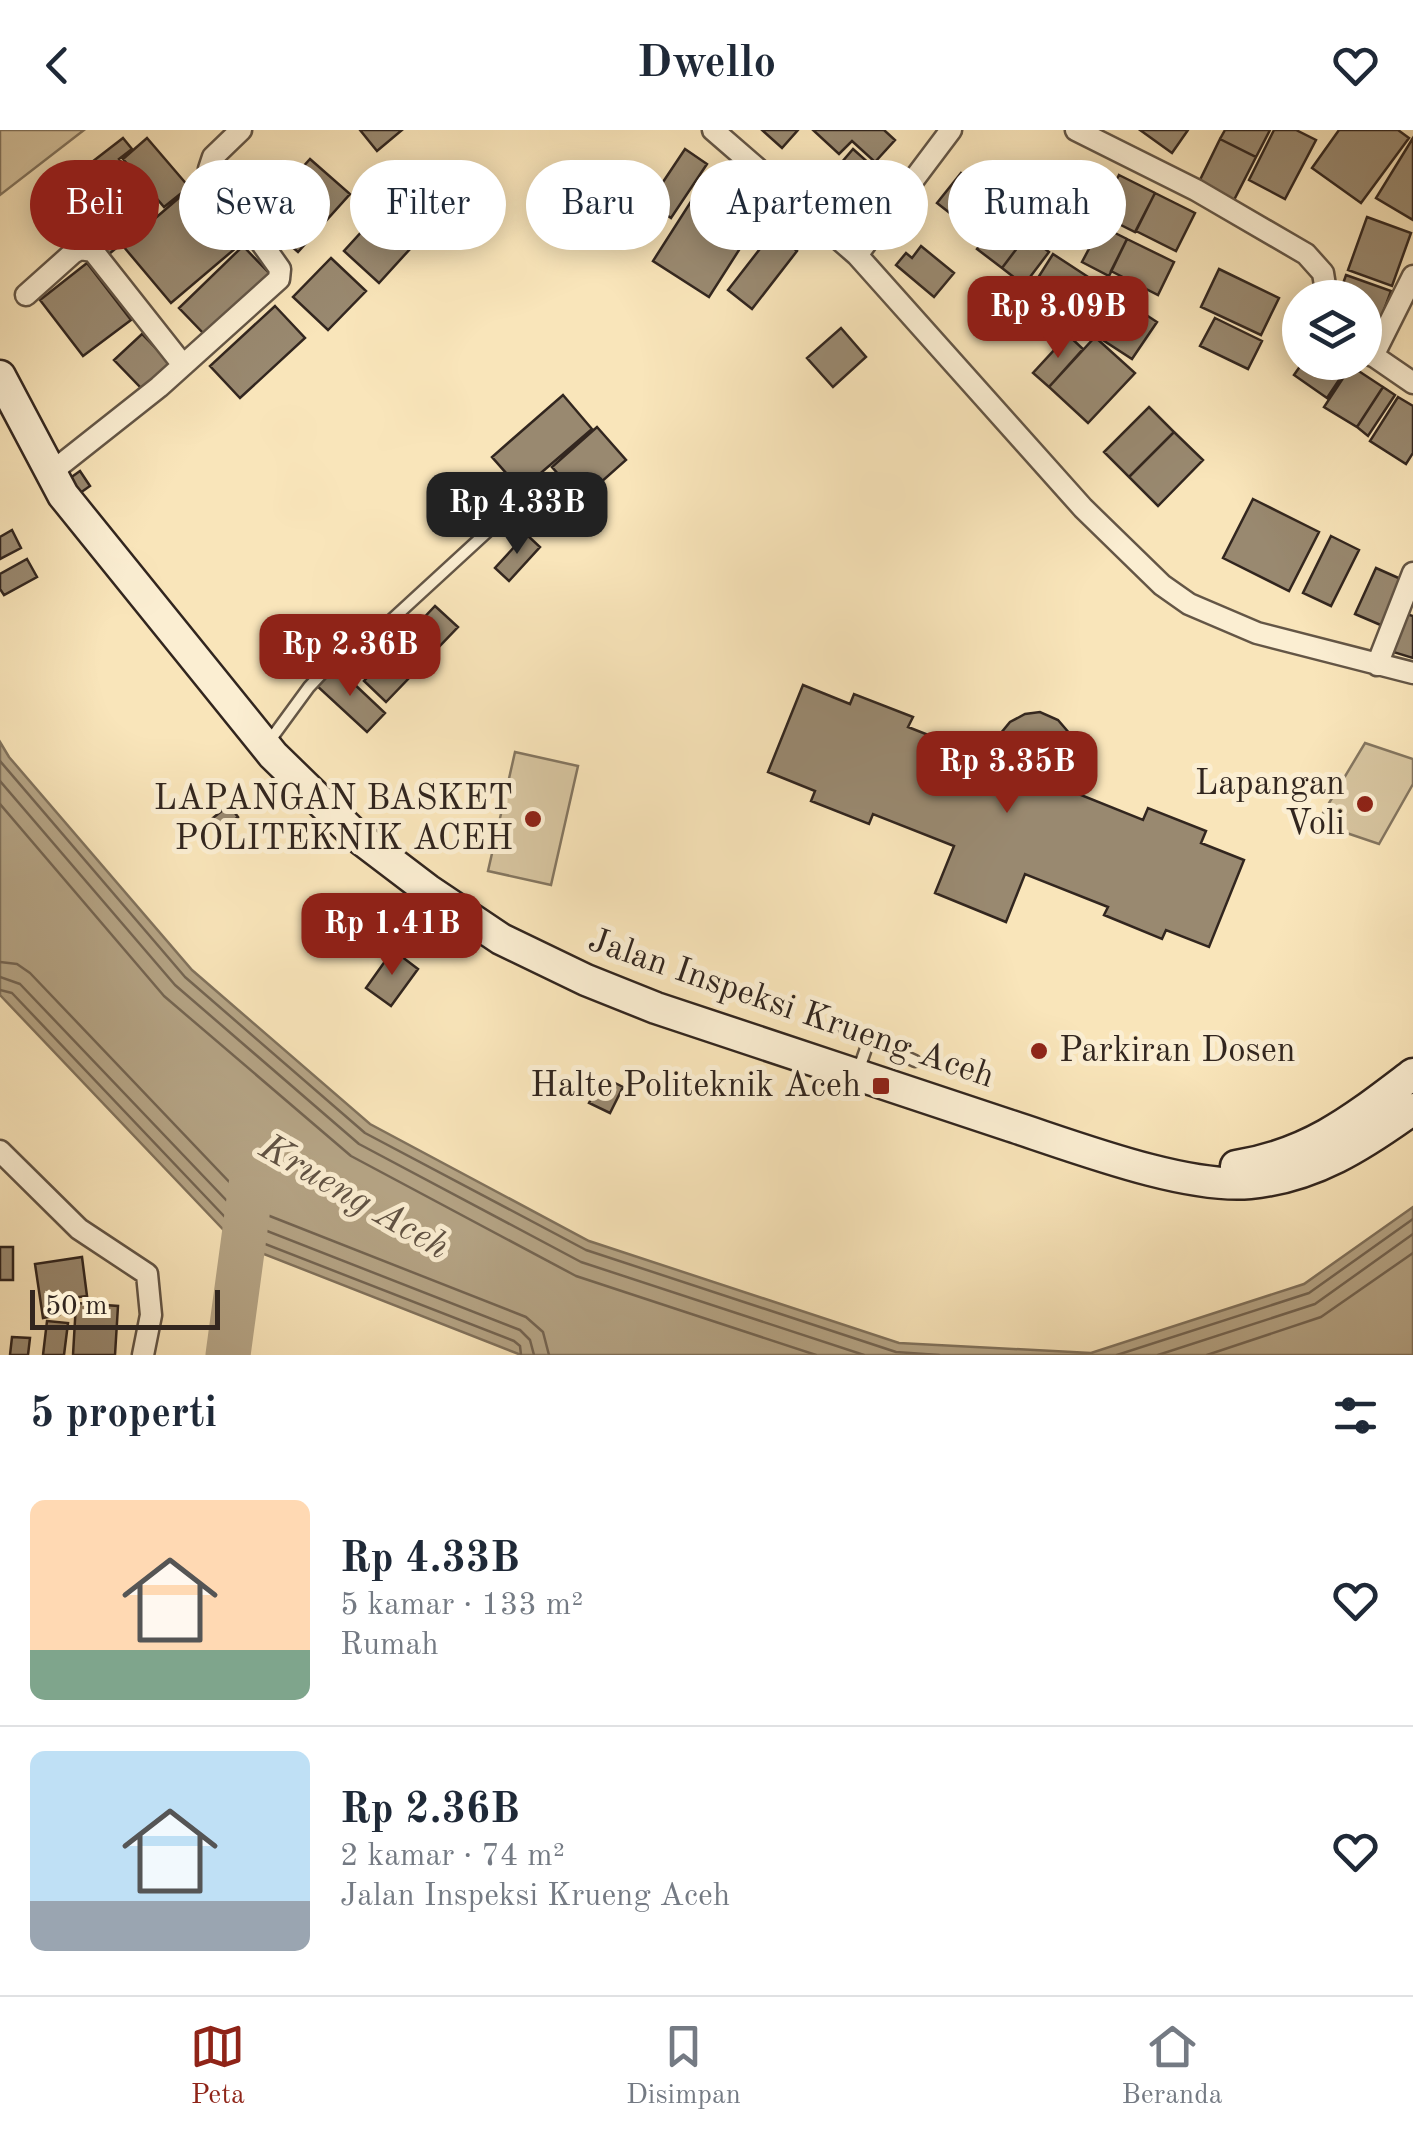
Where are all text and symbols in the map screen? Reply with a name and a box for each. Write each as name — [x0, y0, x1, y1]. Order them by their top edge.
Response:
icon: back — [30, 38, 85, 93]
icon: heart — [1328, 38, 1383, 93]
text: Dwello — [637, 42, 776, 87]
chip: Beli — [30, 160, 159, 250]
chip: Sewa — [179, 160, 330, 250]
chip: Filter — [350, 160, 506, 250]
chip: Baru — [526, 160, 670, 250]
chip: Apartemen — [690, 160, 928, 250]
chip: Rumah — [948, 160, 1126, 250]
pin: Rp 3.09B — [955, 276, 1161, 361]
map controls — [1282, 280, 1382, 380]
button: layers — [1282, 280, 1382, 380]
text: Rp 3.09B — [989, 292, 1127, 324]
pin: Rp 4.33B — [414, 472, 620, 557]
text: Rp 4.33B — [448, 488, 586, 520]
pin: Rp 2.36B — [247, 614, 453, 699]
text: Rp 2.36B — [281, 630, 419, 662]
pin: Rp 3.35B — [904, 731, 1110, 816]
text: Rp 3.35B — [938, 747, 1076, 779]
place label: Lapangan Voli — [1195, 767, 1345, 842]
place label: LAPANGAN BASKET POLITEKNIK ACEH — [153, 782, 513, 857]
marker: Lapangan Voli — [1354, 793, 1376, 815]
marker: LAPANGAN BASKET POLITEKNIK ACEH — [522, 808, 544, 830]
pin: Rp 1.41B — [289, 893, 495, 978]
text: Rp 1.41B — [323, 909, 461, 941]
street label: Jalan Inspeksi Krueng Aceh — [584, 923, 998, 1095]
place label: Parkiran Dosen — [1059, 1034, 1296, 1069]
marker: Parkiran Dosen — [1028, 1040, 1050, 1062]
place label: Halte Politeknik Aceh — [530, 1069, 861, 1104]
marker: Halte Politeknik Aceh — [870, 1075, 892, 1097]
water label: Krueng Aceh — [252, 1128, 455, 1267]
scale bar — [30, 1285, 220, 1330]
text: 50 m — [45, 1293, 108, 1321]
icon: filters — [1328, 1388, 1383, 1443]
text: 5 properti — [30, 1394, 217, 1436]
text: Rp 4.33B — [340, 1539, 520, 1581]
icon: home — [110, 1540, 230, 1660]
icon: heart — [1328, 1573, 1383, 1628]
text: 5 kamar · 133 m² — [340, 1590, 583, 1622]
text: Rumah — [340, 1630, 439, 1662]
text: Rp 2.36B — [340, 1790, 520, 1832]
icon: home — [110, 1791, 230, 1911]
icon: heart — [1328, 1824, 1383, 1879]
text: 2 kamar · 74 m² — [340, 1841, 565, 1873]
text: Jalan Inspeksi Krueng Aceh — [340, 1881, 730, 1913]
tab: Peta — [190, 2019, 245, 2114]
tab: Disimpan — [626, 2019, 741, 2114]
tab: Beranda — [1122, 2019, 1223, 2114]

